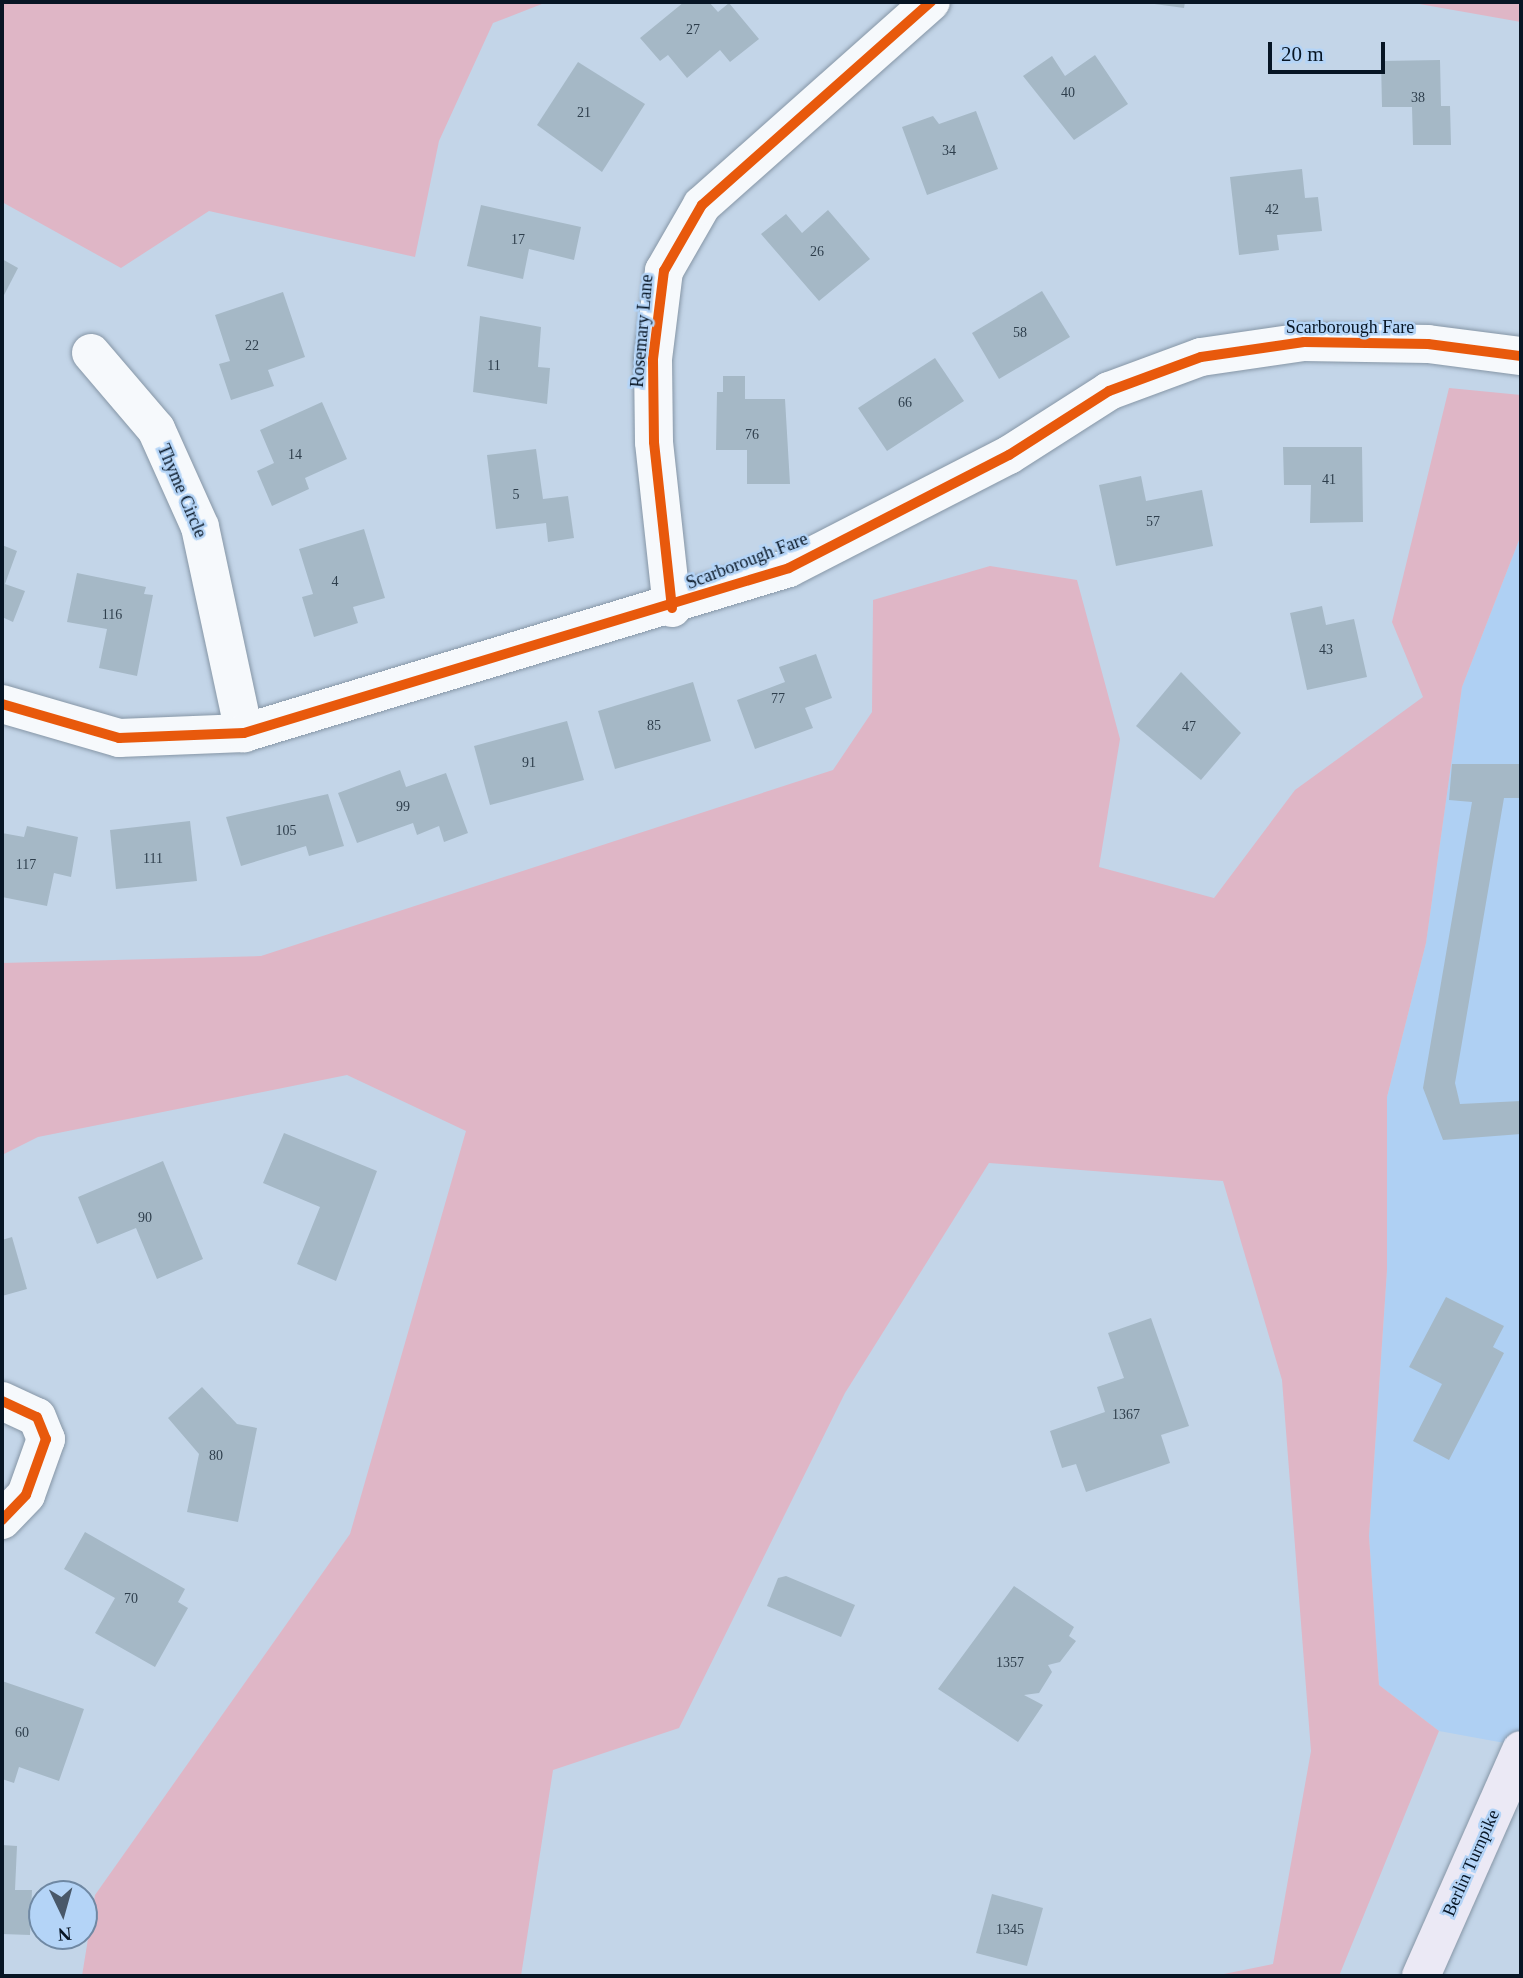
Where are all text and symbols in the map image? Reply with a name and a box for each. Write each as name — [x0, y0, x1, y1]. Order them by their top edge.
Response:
house number: 27 — [686, 22, 700, 38]
scale bar — [1271, 28, 1388, 72]
text: 20 m — [1281, 42, 1324, 66]
house number: 40 — [1061, 85, 1075, 101]
house number: 38 — [1411, 90, 1425, 106]
house number: 21 — [577, 105, 591, 121]
house number: 34 — [942, 143, 956, 159]
house number: 42 — [1265, 202, 1279, 218]
house number: 17 — [511, 232, 525, 248]
house number: 26 — [810, 244, 824, 260]
street label: Rosemary Lane — [626, 274, 658, 388]
street label: Scarborough Fare — [1286, 316, 1414, 338]
house number: 58 — [1013, 325, 1027, 341]
house number: 22 — [245, 338, 259, 354]
house number: 11 — [487, 358, 501, 374]
house number: 66 — [898, 395, 912, 411]
house number: 76 — [745, 427, 759, 443]
street label: Thyme Circle — [153, 441, 211, 541]
house number: 14 — [288, 447, 302, 463]
house number: 41 — [1322, 472, 1336, 488]
house number: 5 — [512, 487, 520, 503]
house number: 57 — [1146, 514, 1160, 530]
street label: Scarborough Fare — [683, 528, 811, 594]
house number: 4 — [332, 574, 338, 590]
house number: 116 — [102, 607, 122, 623]
house number: 43 — [1319, 642, 1333, 658]
house number: 77 — [771, 691, 785, 707]
house number: 85 — [647, 718, 661, 734]
house number: 47 — [1182, 719, 1196, 735]
house number: 91 — [522, 755, 536, 771]
house number: 99 — [396, 799, 410, 815]
house number: 105 — [276, 823, 296, 839]
house number: 111 — [143, 851, 163, 867]
house number: 117 — [16, 857, 36, 873]
house number: 90 — [138, 1210, 152, 1226]
house number: 1367 — [1112, 1407, 1140, 1423]
house number: 80 — [209, 1448, 223, 1464]
house number: 70 — [124, 1591, 138, 1607]
house number: 1357 — [996, 1655, 1024, 1671]
house number: 60 — [15, 1725, 29, 1741]
street label: Berlin Turnpike — [1438, 1806, 1504, 1920]
north arrow — [28, 1880, 98, 1950]
house number: 1345 — [996, 1922, 1024, 1938]
text: N — [57, 1923, 72, 1945]

